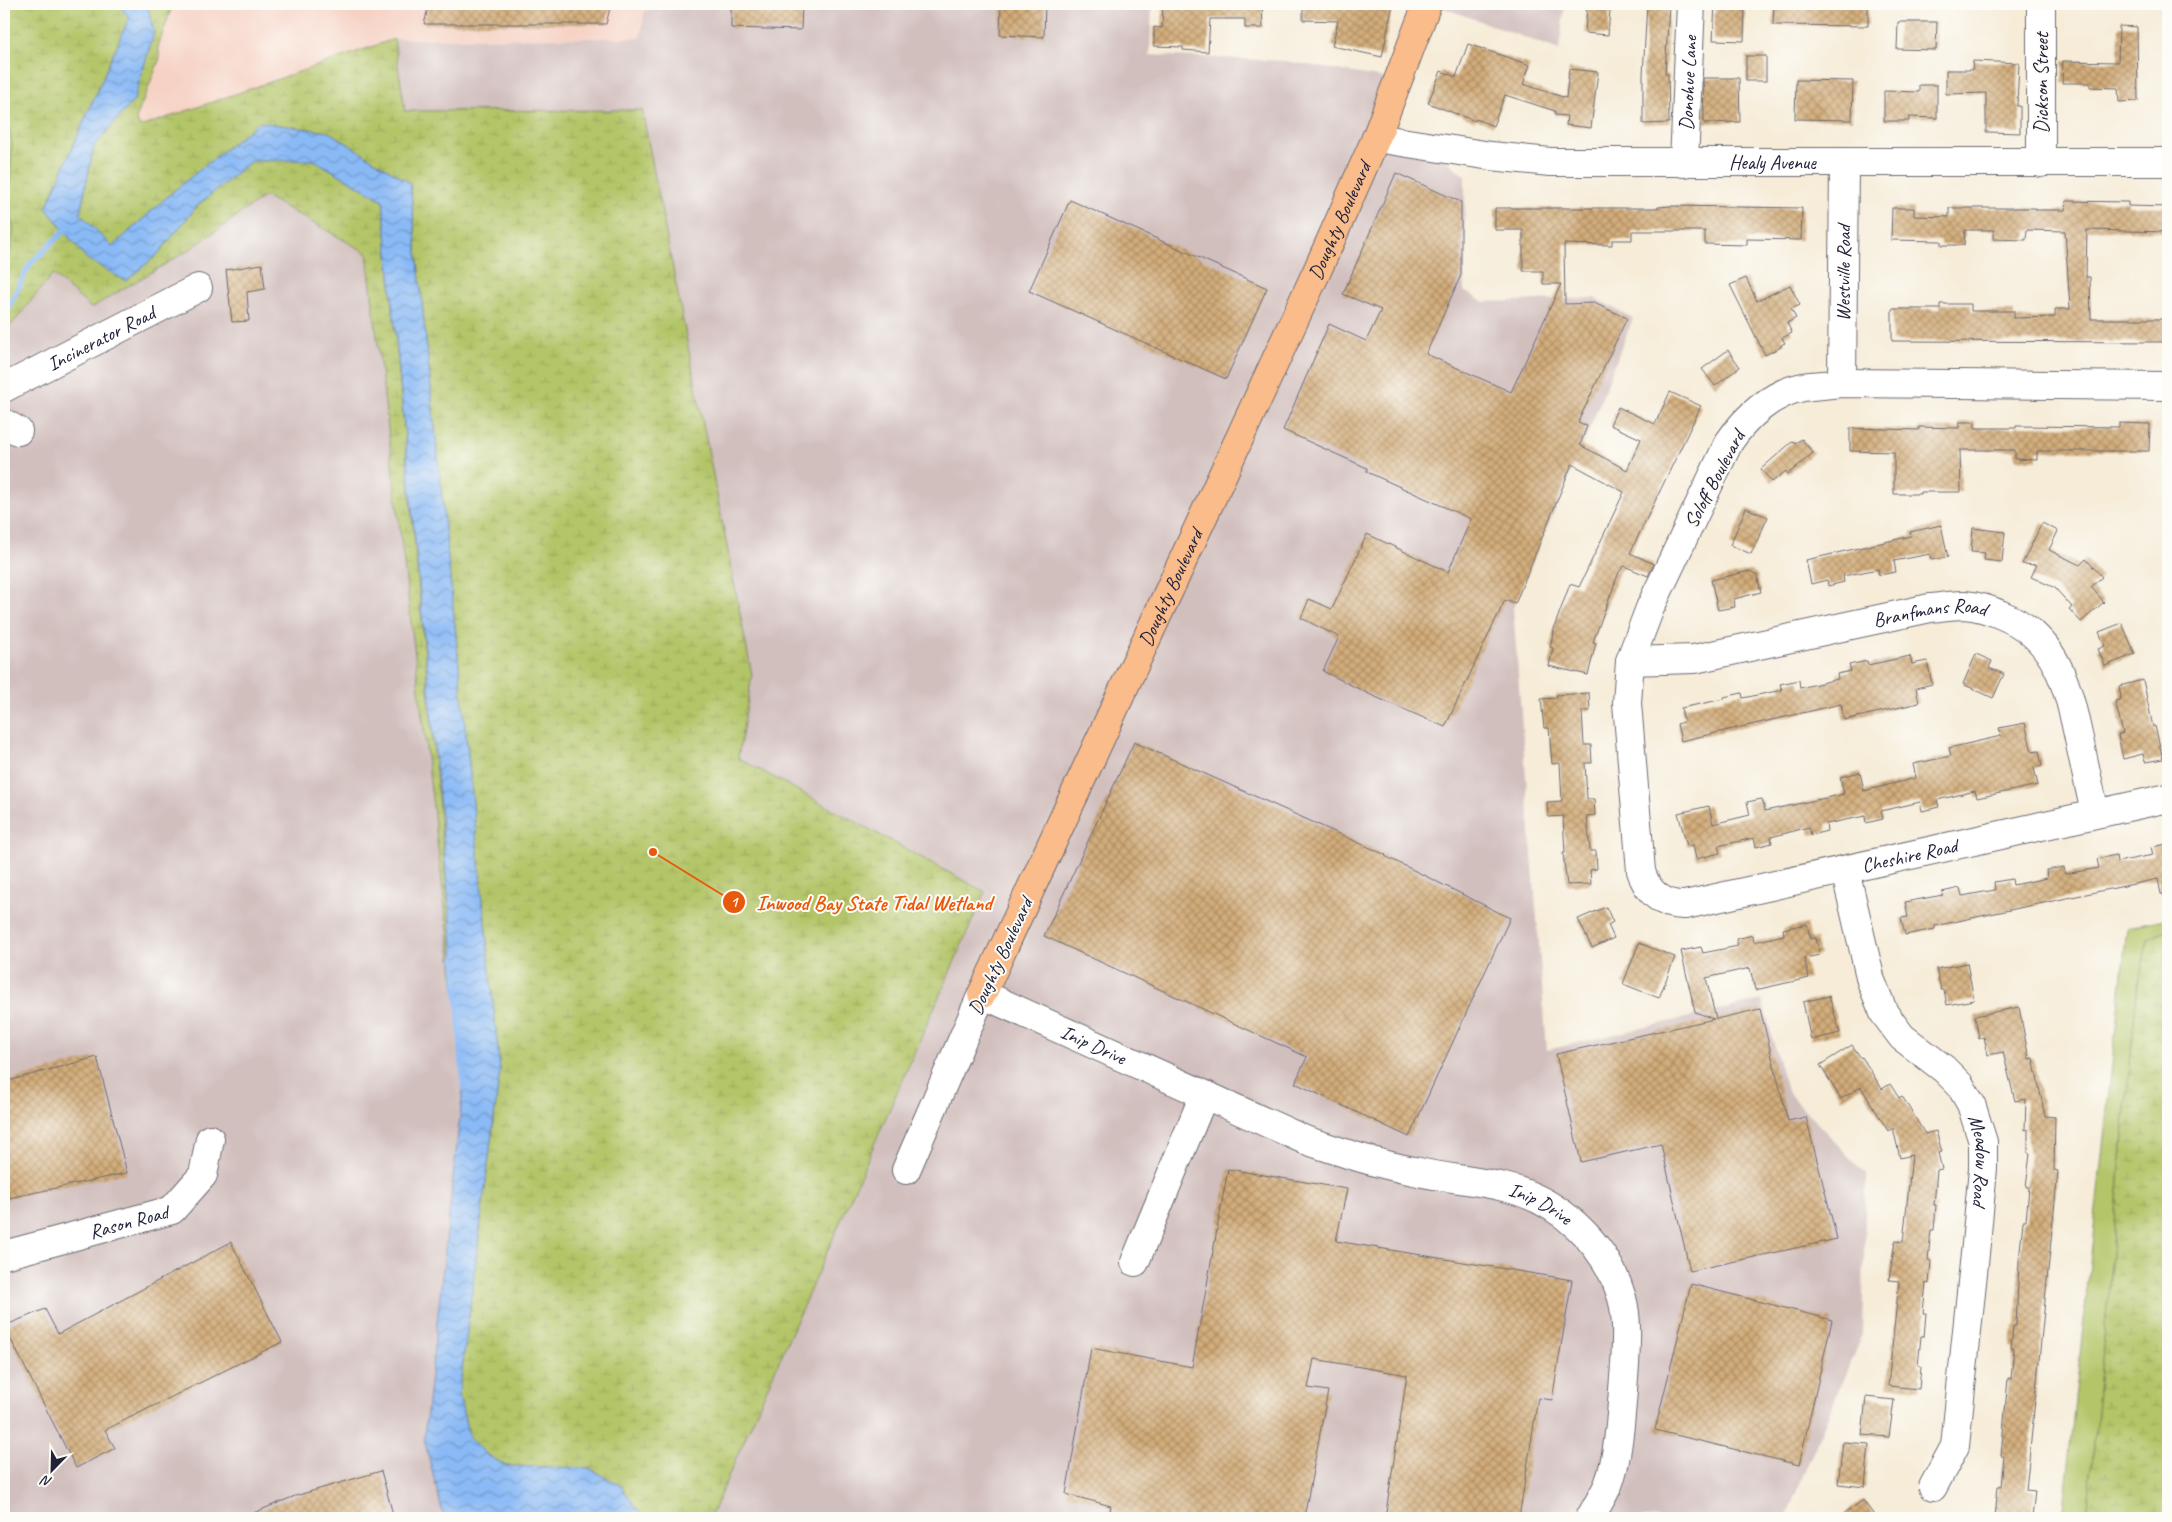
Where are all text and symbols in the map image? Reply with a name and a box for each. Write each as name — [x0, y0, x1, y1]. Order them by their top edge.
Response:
street label: Dickson Street — [2029, 30, 2054, 133]
street label: Donohue Lane — [1673, 34, 1703, 131]
street label: Healy Avenue — [1729, 150, 1817, 175]
street label: Doughty Boulevard — [1303, 155, 1378, 284]
street label: Westville Road — [1831, 221, 1856, 321]
street label: Incinerator Road — [43, 299, 162, 377]
street label: Soloff Boulevard — [1678, 424, 1752, 532]
street label: Doughty Boulevard — [1133, 522, 1210, 650]
street label: Branfmans Road — [1871, 593, 1993, 633]
street label: Cheshire Road — [1859, 832, 1963, 878]
callout: Inwood Bay State Tidal Wetland — [721, 884, 1002, 920]
text: Inwood Bay State Tidal Wetland — [756, 890, 995, 916]
street label: Doughty Boulevard — [963, 891, 1040, 1019]
text: 1 — [731, 893, 740, 912]
street label: Inip Drive — [1057, 1019, 1131, 1071]
street label: Meadow Road — [1962, 1112, 1995, 1211]
street label: Inip Drive — [1506, 1177, 1579, 1231]
street label: Rason Road — [87, 1199, 174, 1245]
north arrow — [28, 1444, 78, 1494]
text: N — [38, 1471, 54, 1491]

